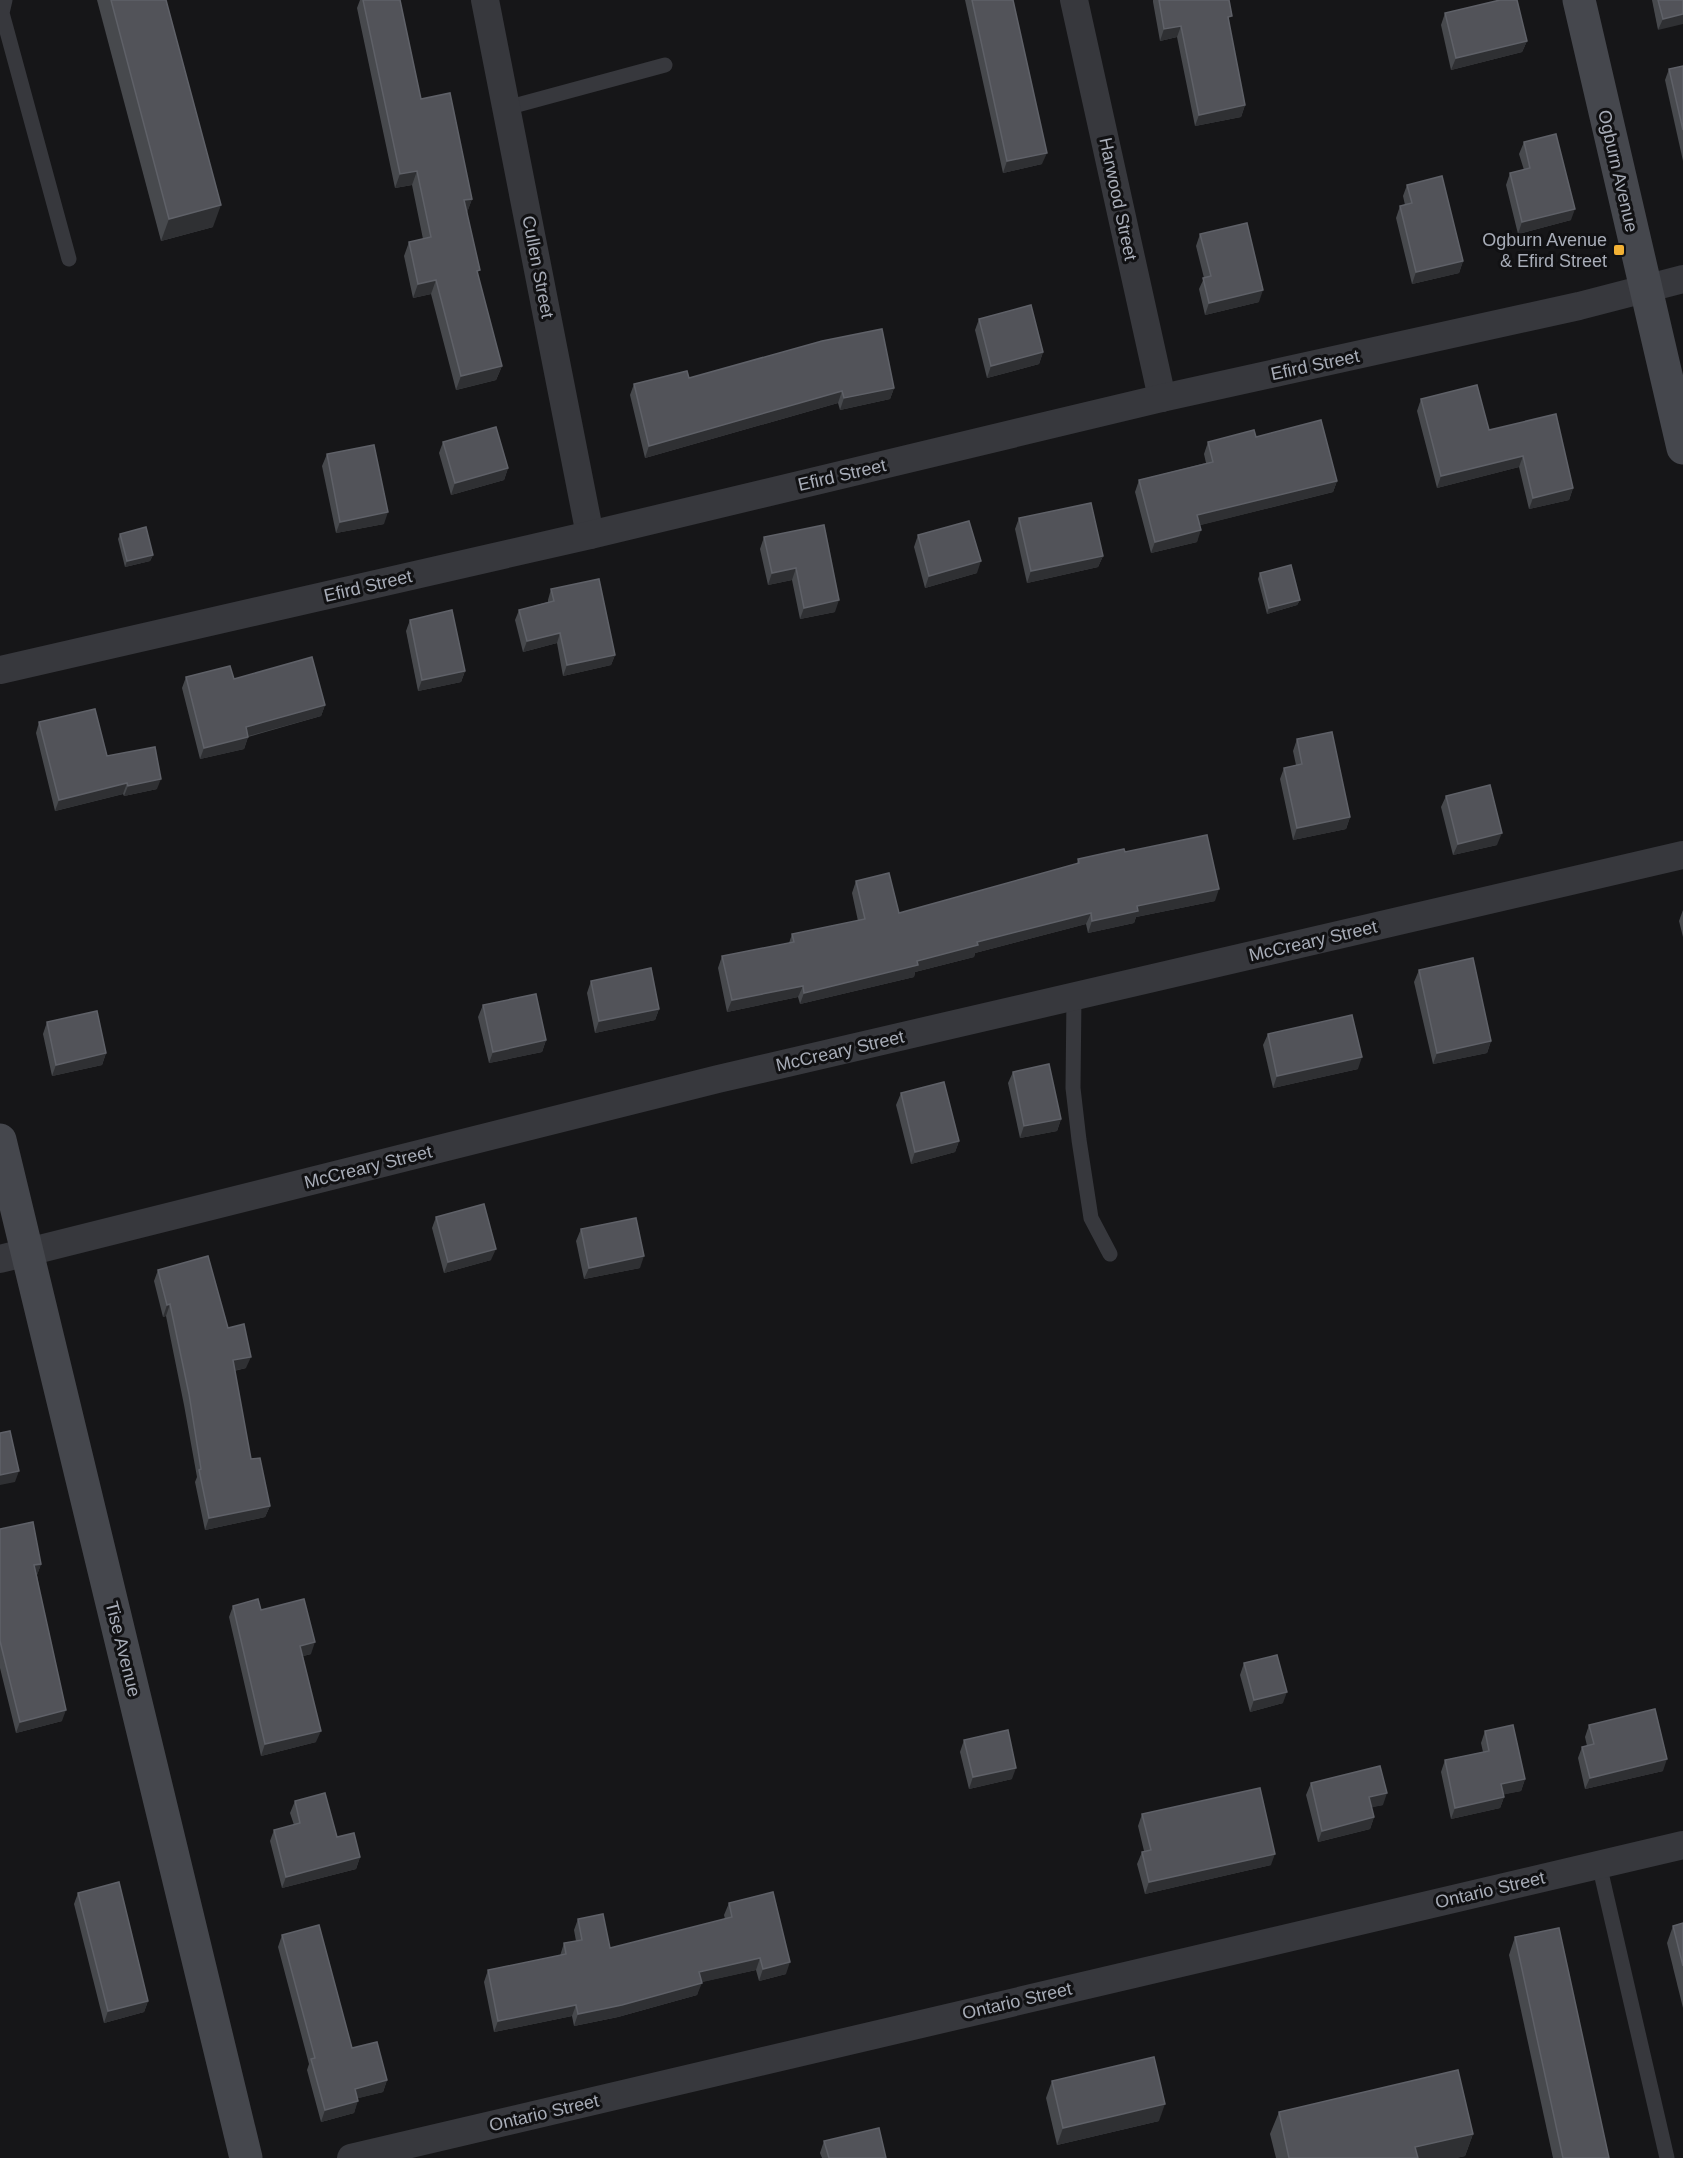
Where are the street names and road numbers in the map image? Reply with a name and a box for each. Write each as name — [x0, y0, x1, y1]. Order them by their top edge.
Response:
street label: Ogburn Avenue — [1594, 108, 1642, 234]
street label: Harwood Street — [1095, 136, 1141, 262]
street label: Cullen Street — [518, 214, 558, 320]
street label: Efird Street — [1269, 346, 1361, 384]
street label: Efird Street — [796, 455, 888, 495]
street label: Efird Street — [322, 566, 414, 606]
street label: McCreary Street — [1247, 917, 1379, 965]
street label: McCreary Street — [774, 1027, 906, 1075]
street label: McCreary Street — [302, 1141, 434, 1193]
street label: Tise Avenue — [101, 1599, 145, 1699]
street label: Ontario Street — [1433, 1868, 1547, 1912]
street label: Ontario Street — [960, 1979, 1074, 2023]
street label: Ontario Street — [487, 2091, 601, 2135]

